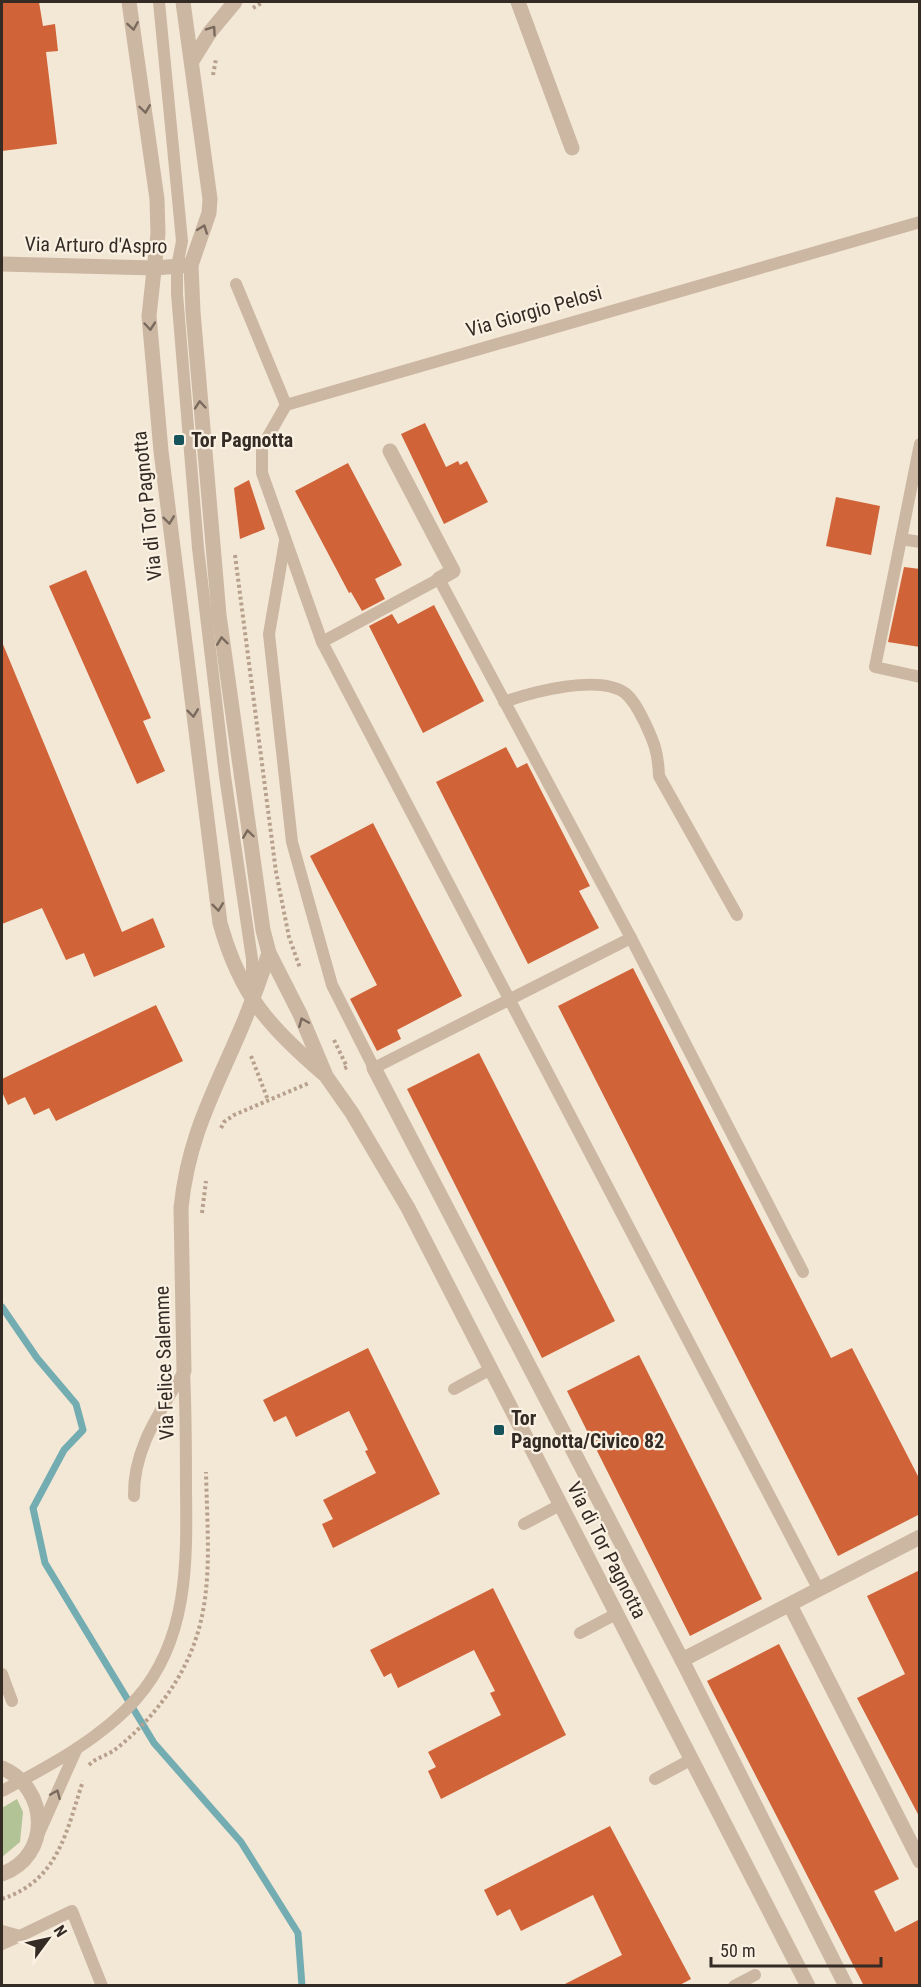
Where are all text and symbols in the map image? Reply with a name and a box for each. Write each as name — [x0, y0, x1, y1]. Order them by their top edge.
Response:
one-way arrow — [127, 22, 139, 31]
one-way arrow — [205, 25, 216, 36]
one-way arrow — [139, 105, 151, 114]
one-way arrow — [196, 224, 209, 235]
street label: Via Arturo d'Aspro — [24, 232, 168, 258]
street label: Via Giorgio Pelosi — [463, 280, 605, 342]
one-way arrow — [143, 321, 156, 330]
one-way arrow — [194, 400, 207, 409]
place label: Tor Pagnotta — [191, 428, 293, 452]
street label: Via di Tor Pagnotta — [127, 430, 167, 582]
marker: Tor Pagnotta — [172, 433, 186, 447]
one-way arrow — [162, 515, 175, 525]
one-way arrow — [217, 636, 229, 645]
one-way arrow — [187, 709, 199, 718]
one-way arrow — [242, 829, 254, 839]
one-way arrow — [211, 902, 224, 911]
one-way arrow — [298, 1017, 310, 1028]
street label: Via Felice Salemme — [149, 1285, 179, 1441]
place label: Tor Pagnotta/Civico 82 — [511, 1406, 664, 1453]
marker: Tor Pagnotta/Civico 82 — [492, 1423, 506, 1437]
street label: Via di Tor Pagnotta — [562, 1478, 652, 1622]
one-way arrow — [49, 1790, 61, 1801]
north arrow — [18, 1909, 78, 1969]
text: N — [50, 1922, 71, 1940]
scale bar — [711, 1930, 880, 1968]
text: 50 m — [720, 1940, 755, 1961]

